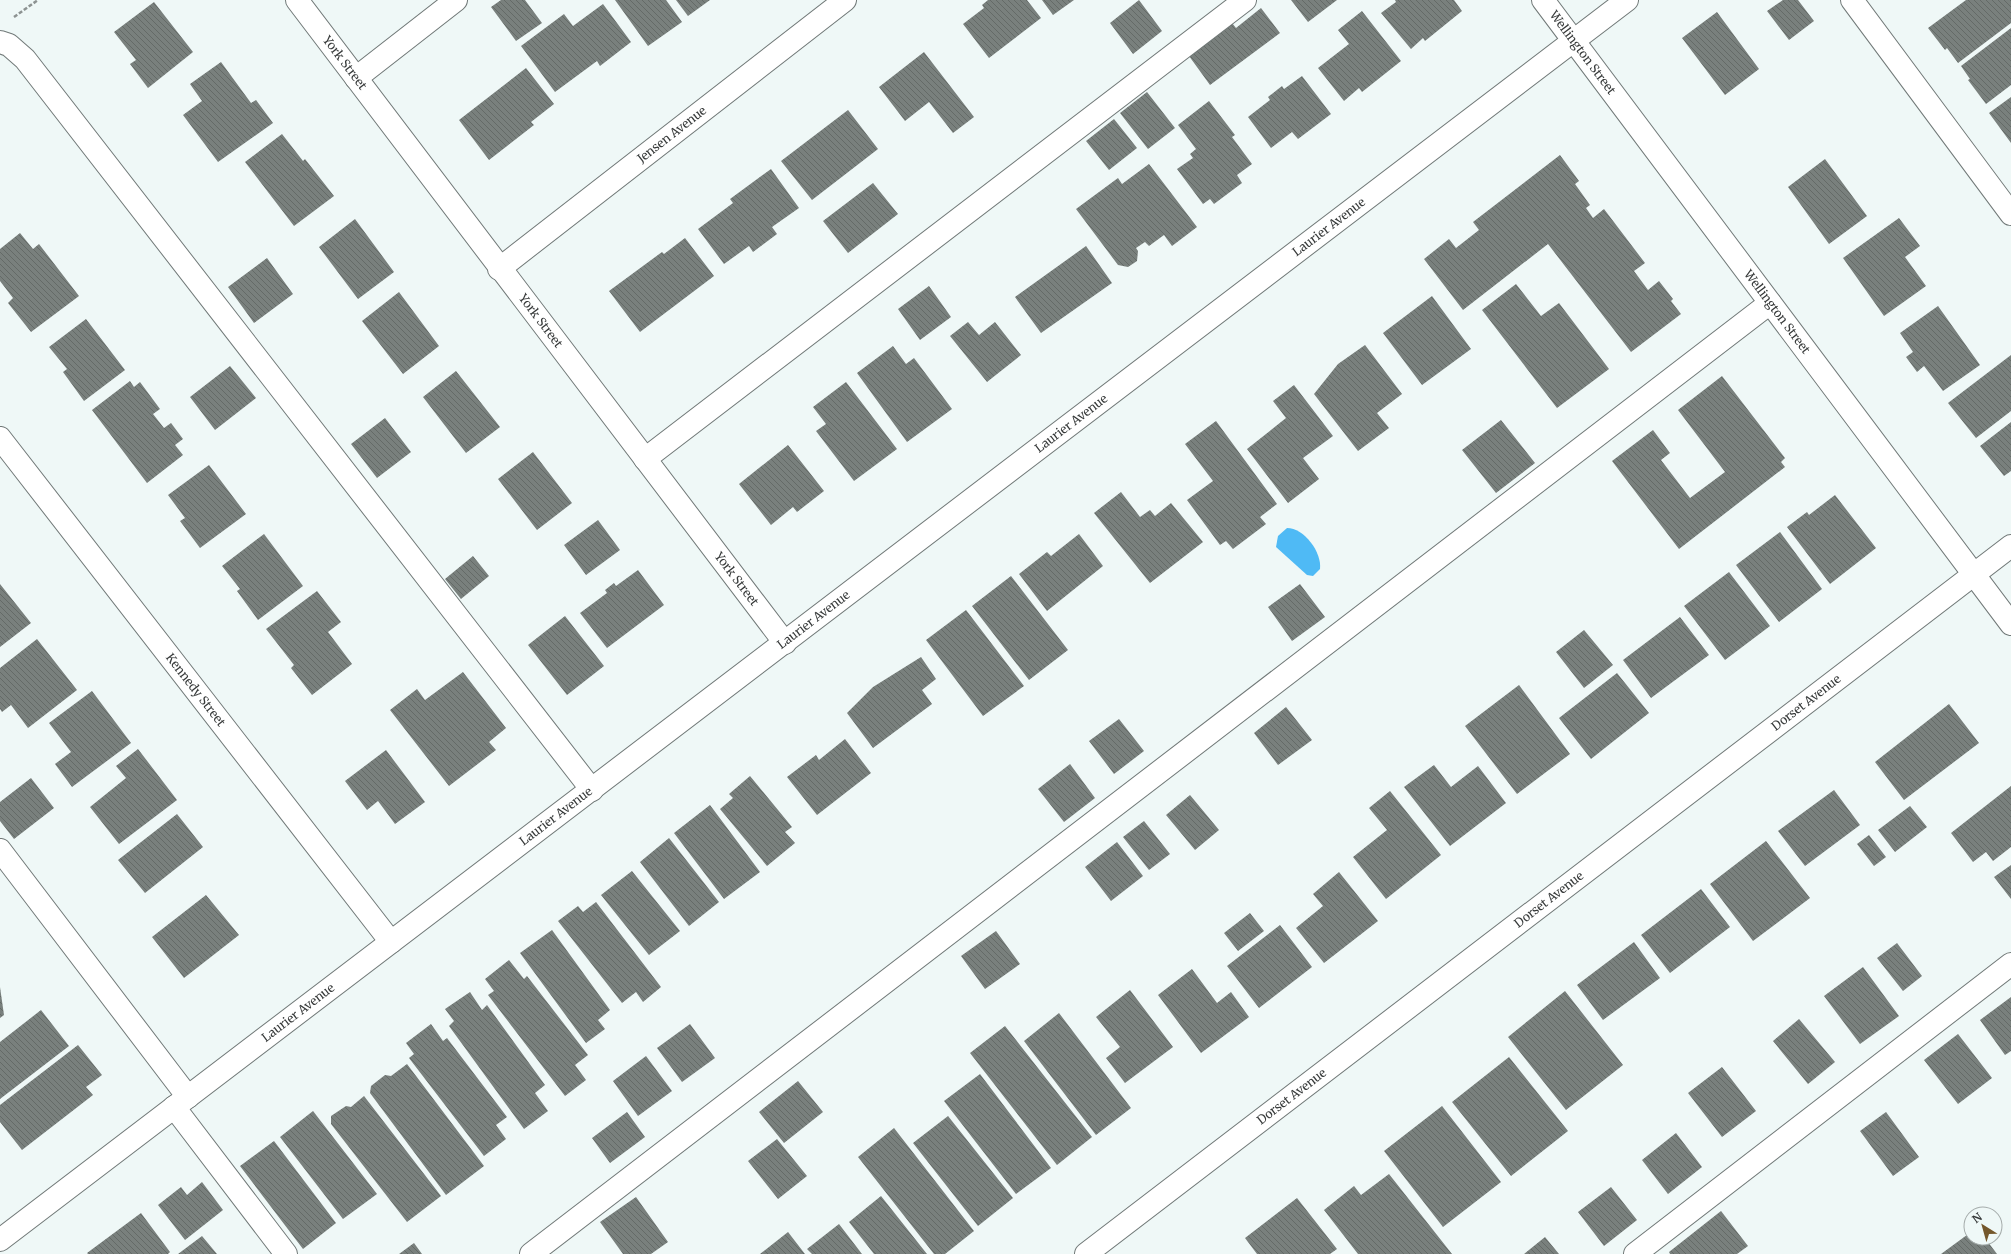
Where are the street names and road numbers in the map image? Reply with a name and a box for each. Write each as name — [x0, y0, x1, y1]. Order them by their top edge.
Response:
street label: Wellington Street — [1546, 7, 1619, 98]
street label: York Street — [319, 32, 371, 93]
street label: Jensen Avenue — [633, 103, 709, 166]
street label: Laurier Avenue — [1289, 194, 1368, 259]
street label: Wellington Street — [1741, 266, 1814, 357]
street label: York Street — [515, 290, 566, 351]
street label: Laurier Avenue — [1032, 391, 1110, 456]
street label: York Street — [711, 548, 762, 609]
street label: Laurier Avenue — [774, 587, 853, 652]
street label: Kennedy Street — [163, 650, 229, 730]
street label: Dorset Avenue — [1768, 671, 1844, 734]
street label: Laurier Avenue — [516, 783, 595, 848]
street label: Dorset Avenue — [1511, 868, 1586, 931]
street label: Laurier Avenue — [259, 980, 337, 1045]
street label: Dorset Avenue — [1254, 1065, 1329, 1127]

